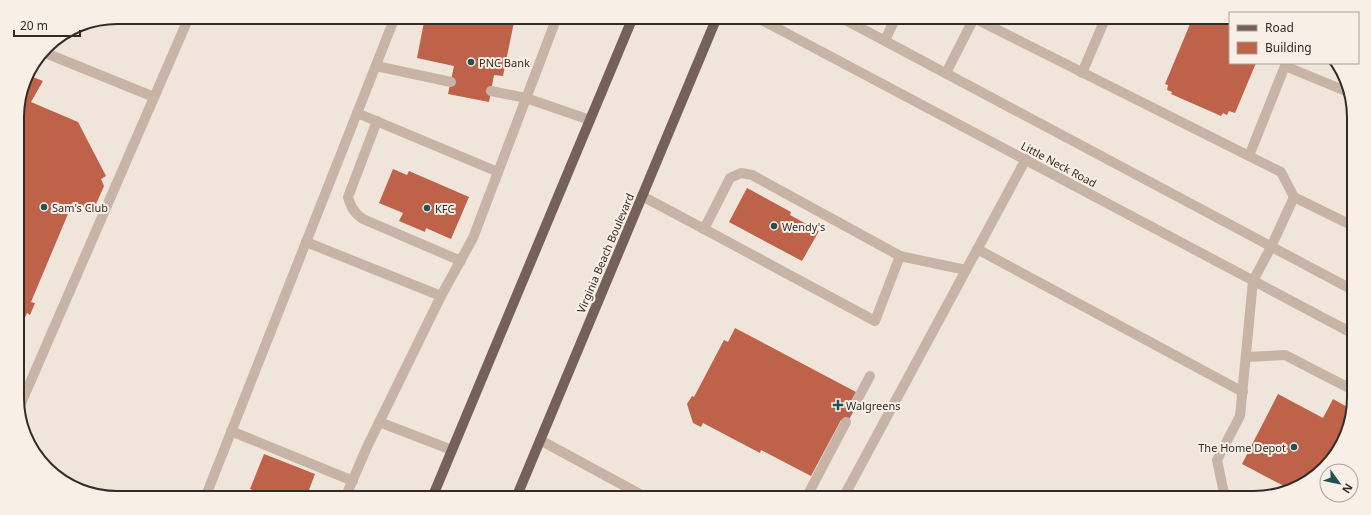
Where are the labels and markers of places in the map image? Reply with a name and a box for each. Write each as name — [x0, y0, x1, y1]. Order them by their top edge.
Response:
place label: PNC Bank — [479, 55, 530, 70]
marker: PNC Bank — [466, 57, 476, 67]
place label: Sam's Club — [52, 200, 108, 215]
place label: KFC — [435, 201, 455, 216]
marker: Sam's Club — [39, 202, 49, 212]
marker: KFC — [422, 203, 432, 213]
place label: Wendy's — [782, 219, 825, 234]
marker: Wendy's — [769, 221, 779, 231]
place label: Walgreens — [846, 398, 901, 413]
marker: Walgreens — [833, 400, 843, 410]
place label: The Home Depot — [1198, 440, 1286, 455]
marker: The Home Depot — [1289, 442, 1299, 452]

